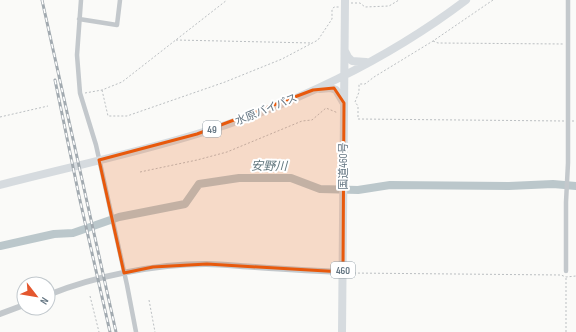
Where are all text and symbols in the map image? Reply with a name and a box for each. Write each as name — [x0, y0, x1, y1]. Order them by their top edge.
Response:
street label: 水原バイパス — [233, 91, 299, 128]
road number: 49 — [203, 121, 221, 137]
street label: 国道460号 — [337, 142, 350, 190]
water label: 安野川 — [251, 159, 289, 174]
road number: 460 — [331, 262, 355, 278]
north arrow — [16, 276, 56, 316]
text: N — [37, 295, 51, 307]

